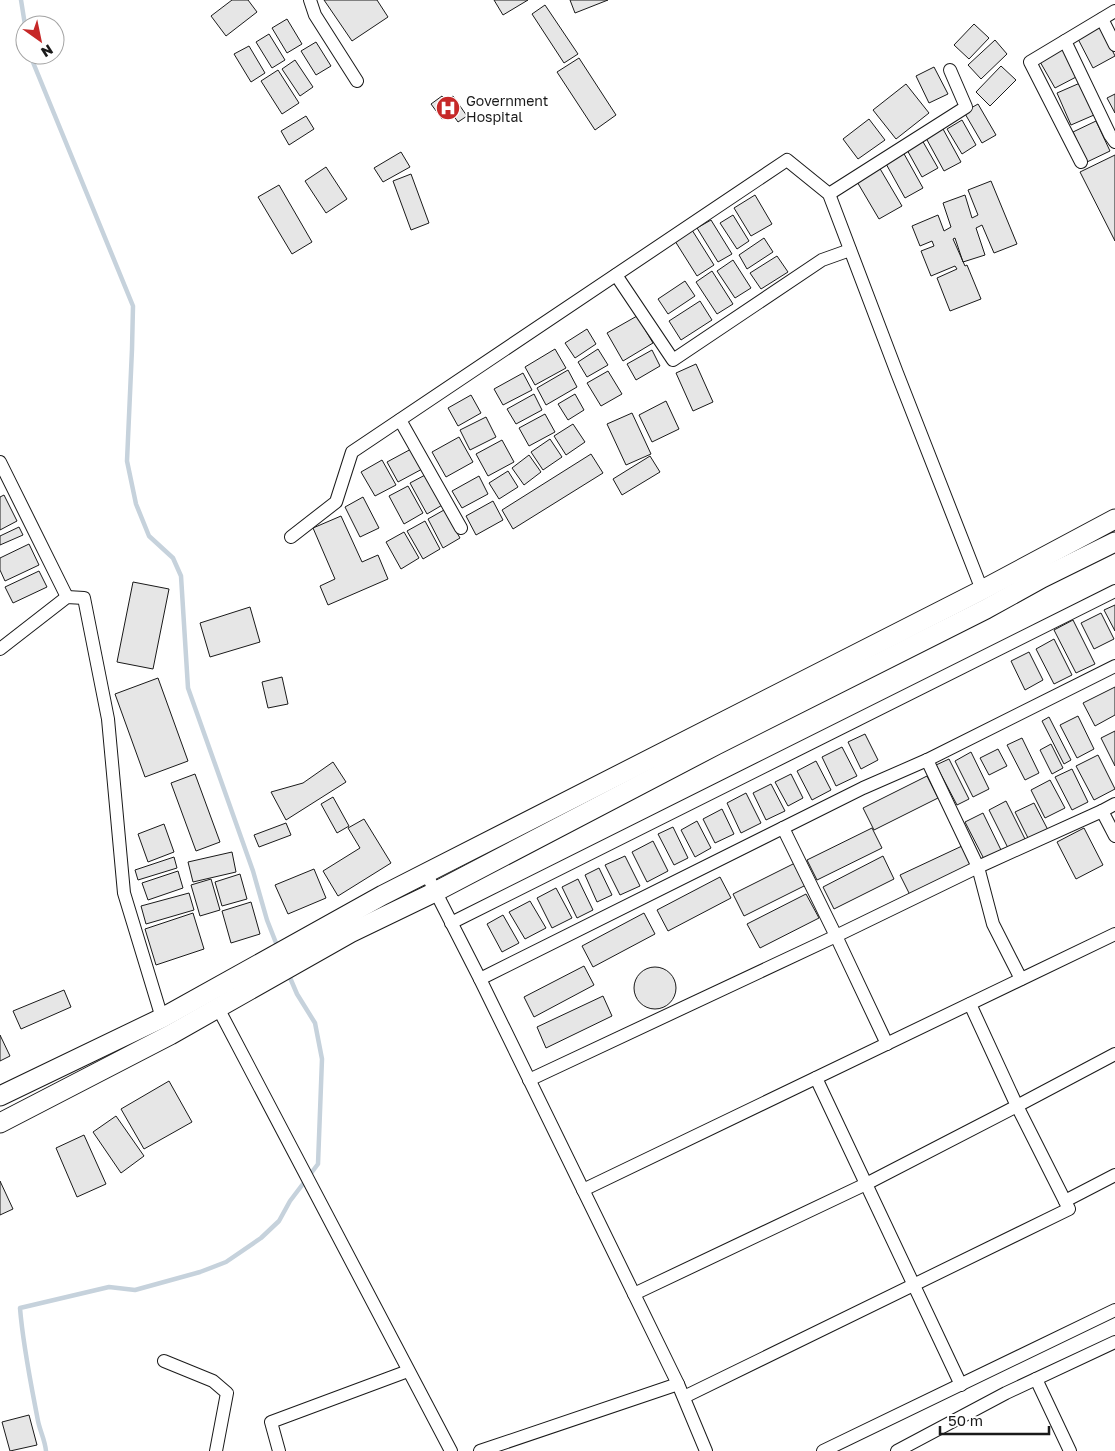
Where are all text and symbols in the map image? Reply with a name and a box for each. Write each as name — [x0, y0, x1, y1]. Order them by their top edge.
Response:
north arrow — [15, 15, 65, 65]
text: N — [38, 41, 56, 61]
place label: Government Hospital — [466, 92, 548, 125]
hospital icon: Government Hospital — [435, 95, 461, 121]
scale bar — [940, 1404, 1049, 1436]
text: 50 m — [948, 1411, 983, 1429]

